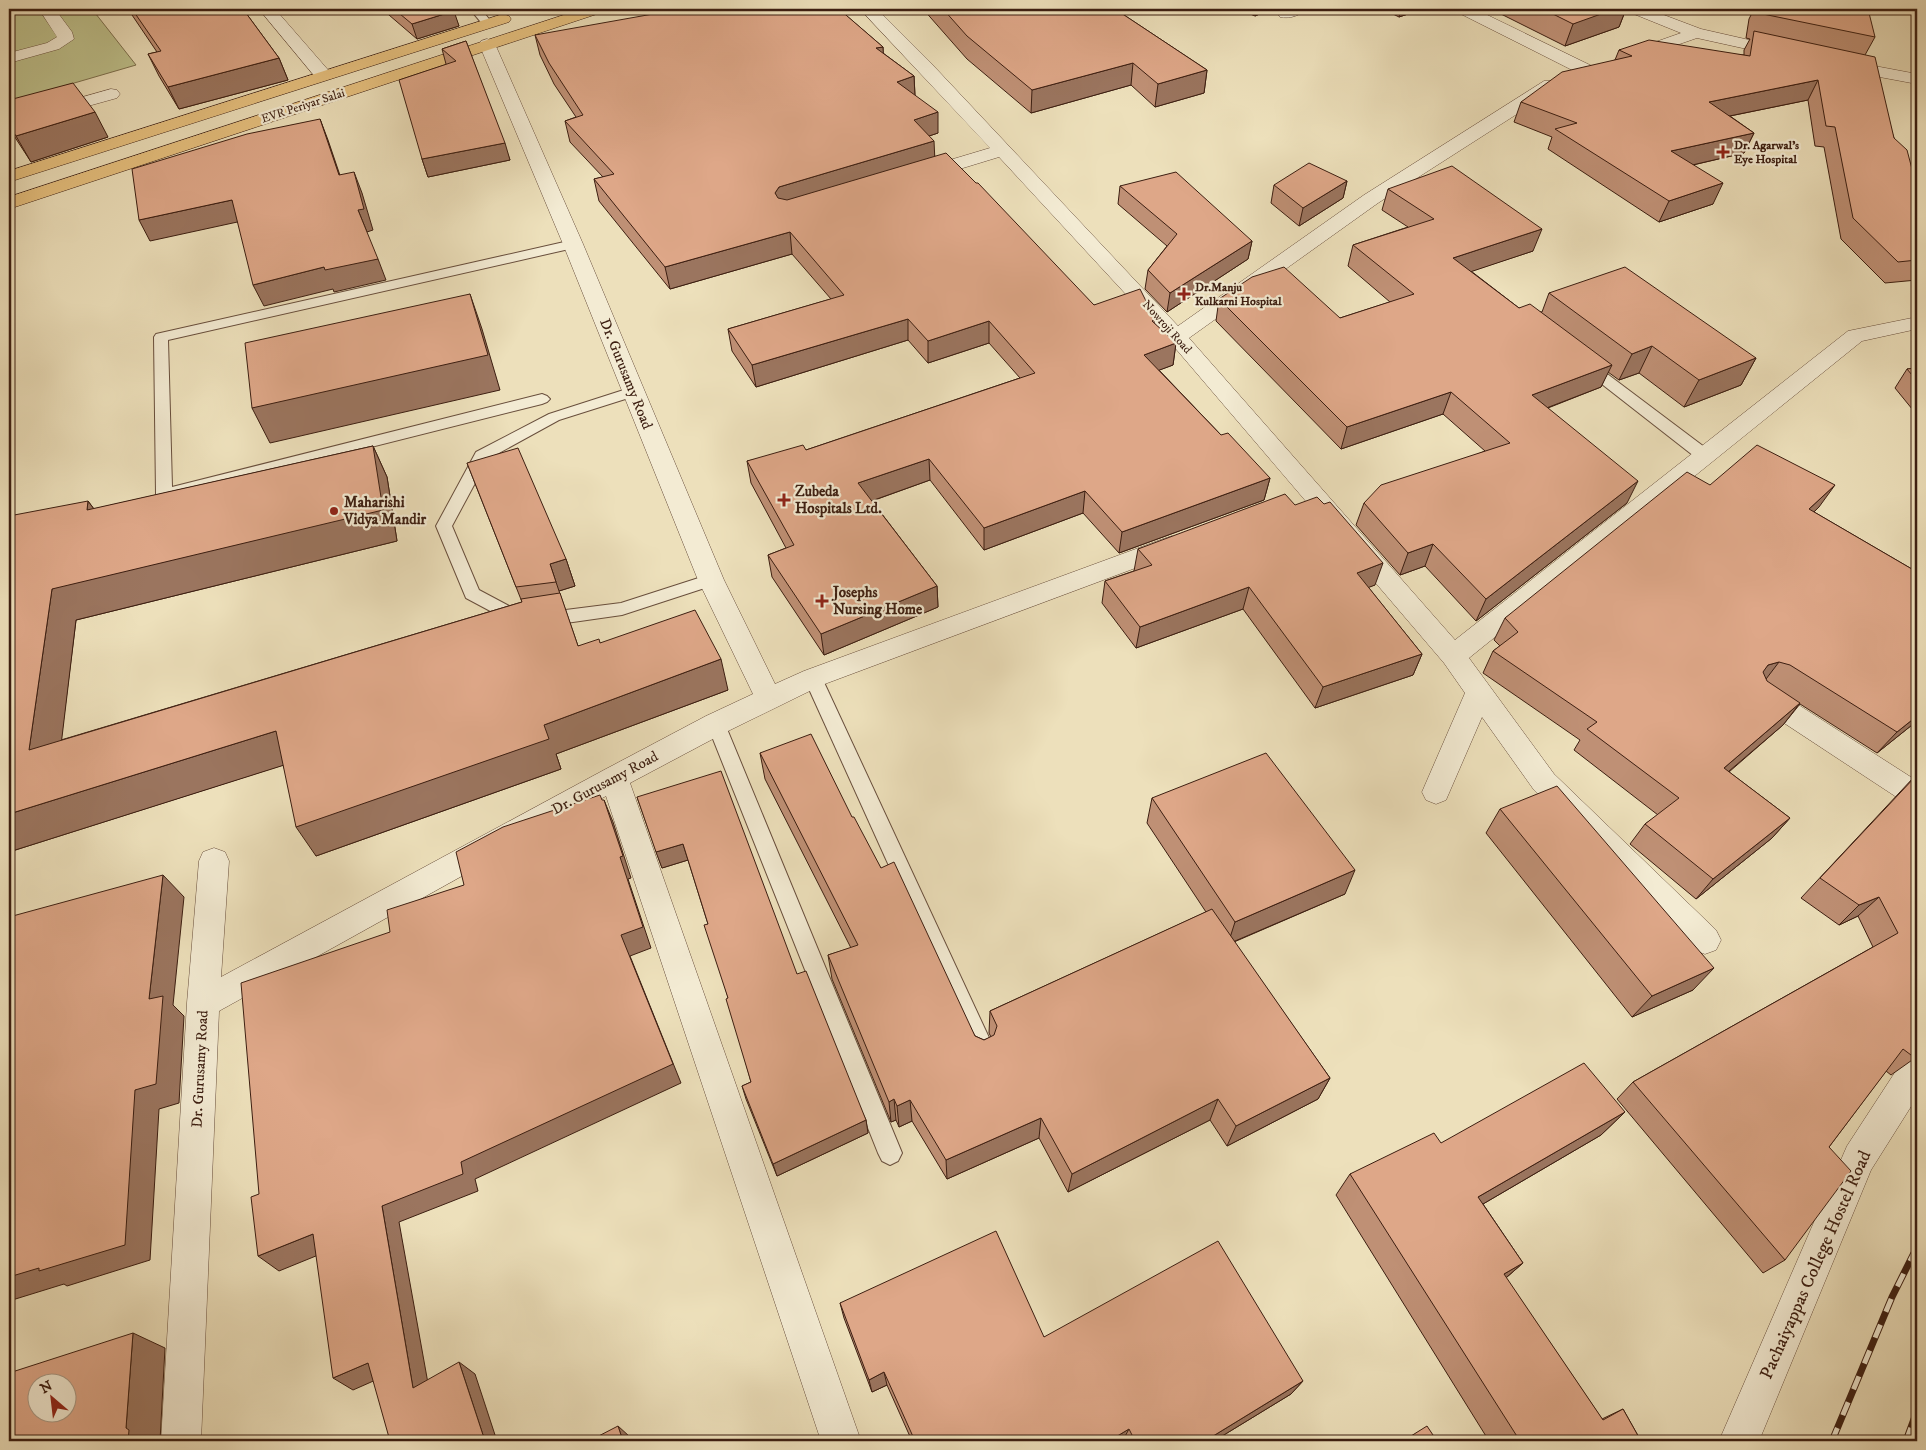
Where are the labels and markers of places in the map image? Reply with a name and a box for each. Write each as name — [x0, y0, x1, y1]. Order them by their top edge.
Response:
place label: Dr. Agarwal's Eye Hospital — [1734, 138, 1799, 167]
marker: Dr. Agarwal's Eye Hospital — [1716, 145, 1730, 159]
place label: Dr.Manju Kulkarni Hospital — [1195, 280, 1282, 309]
marker: Dr.Manju Kulkarni Hospital — [1177, 287, 1191, 301]
place label: Zubeda Hospitals Ltd. — [795, 482, 882, 518]
place label: Maharishi Vidya Mandir — [343, 493, 427, 529]
marker: Zubeda Hospitals Ltd. — [777, 493, 791, 507]
marker: Maharishi Vidya Mandir — [328, 505, 340, 517]
place label: Josephs Nursing Home — [831, 583, 923, 619]
marker: Josephs Nursing Home — [815, 594, 829, 608]

